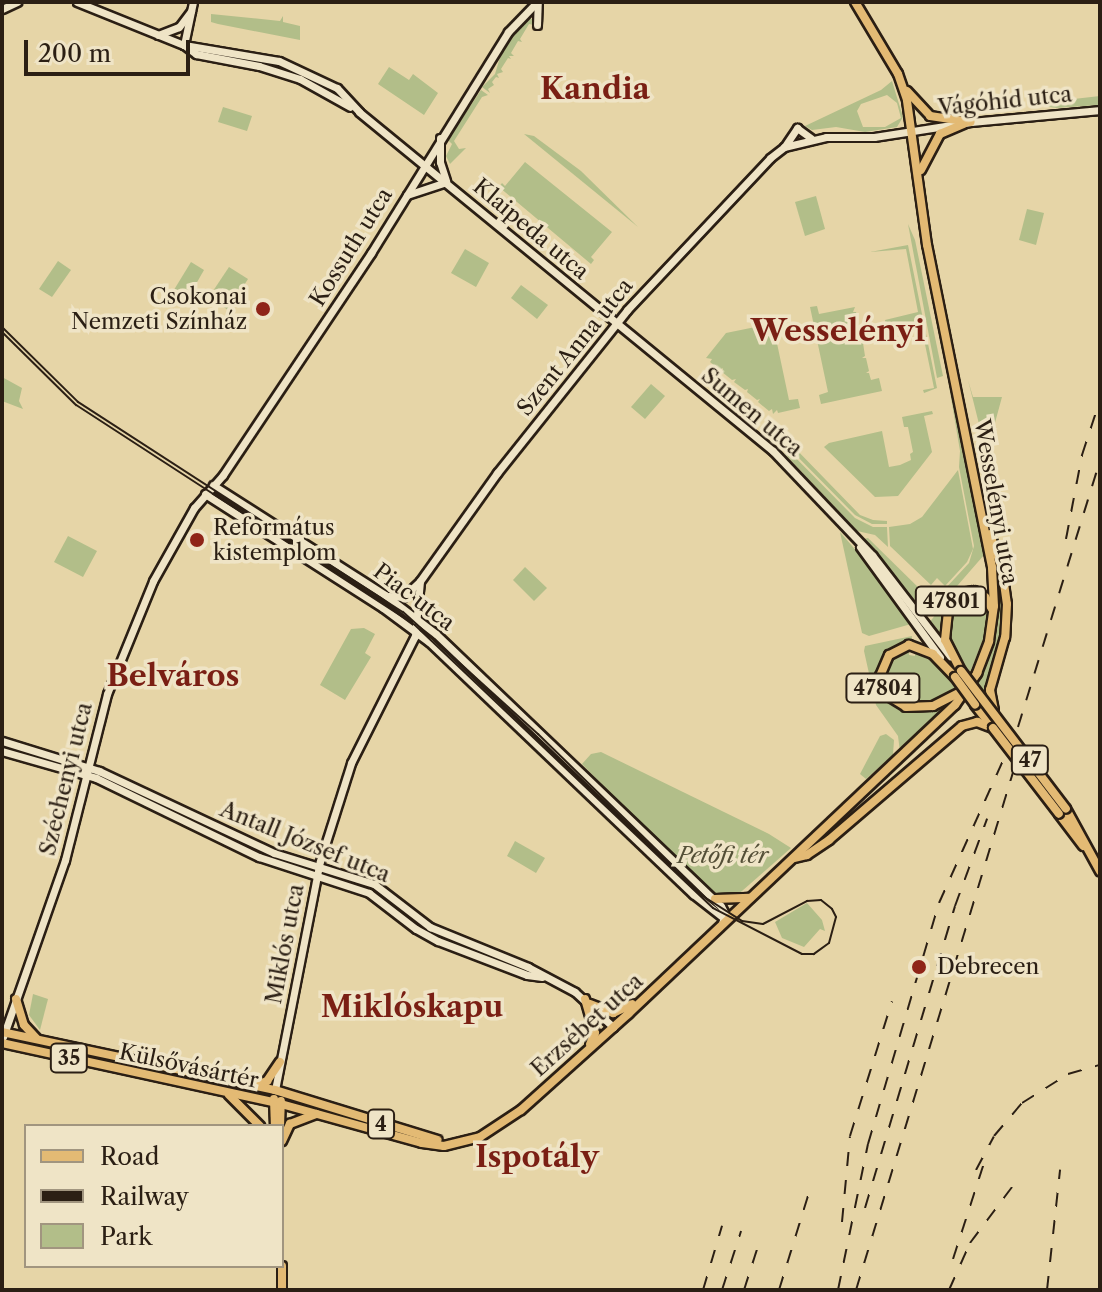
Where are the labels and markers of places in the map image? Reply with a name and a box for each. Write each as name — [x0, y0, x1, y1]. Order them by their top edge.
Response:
place label: Csokonai Nemzeti Színház — [71, 283, 247, 334]
marker: Csokonai Nemzeti Színház — [254, 300, 272, 318]
place label: Református kistemplom — [213, 514, 337, 566]
marker: Református kistemplom — [188, 531, 206, 549]
place label: Debrecen — [937, 954, 1039, 980]
marker: Debrecen — [908, 956, 930, 978]

